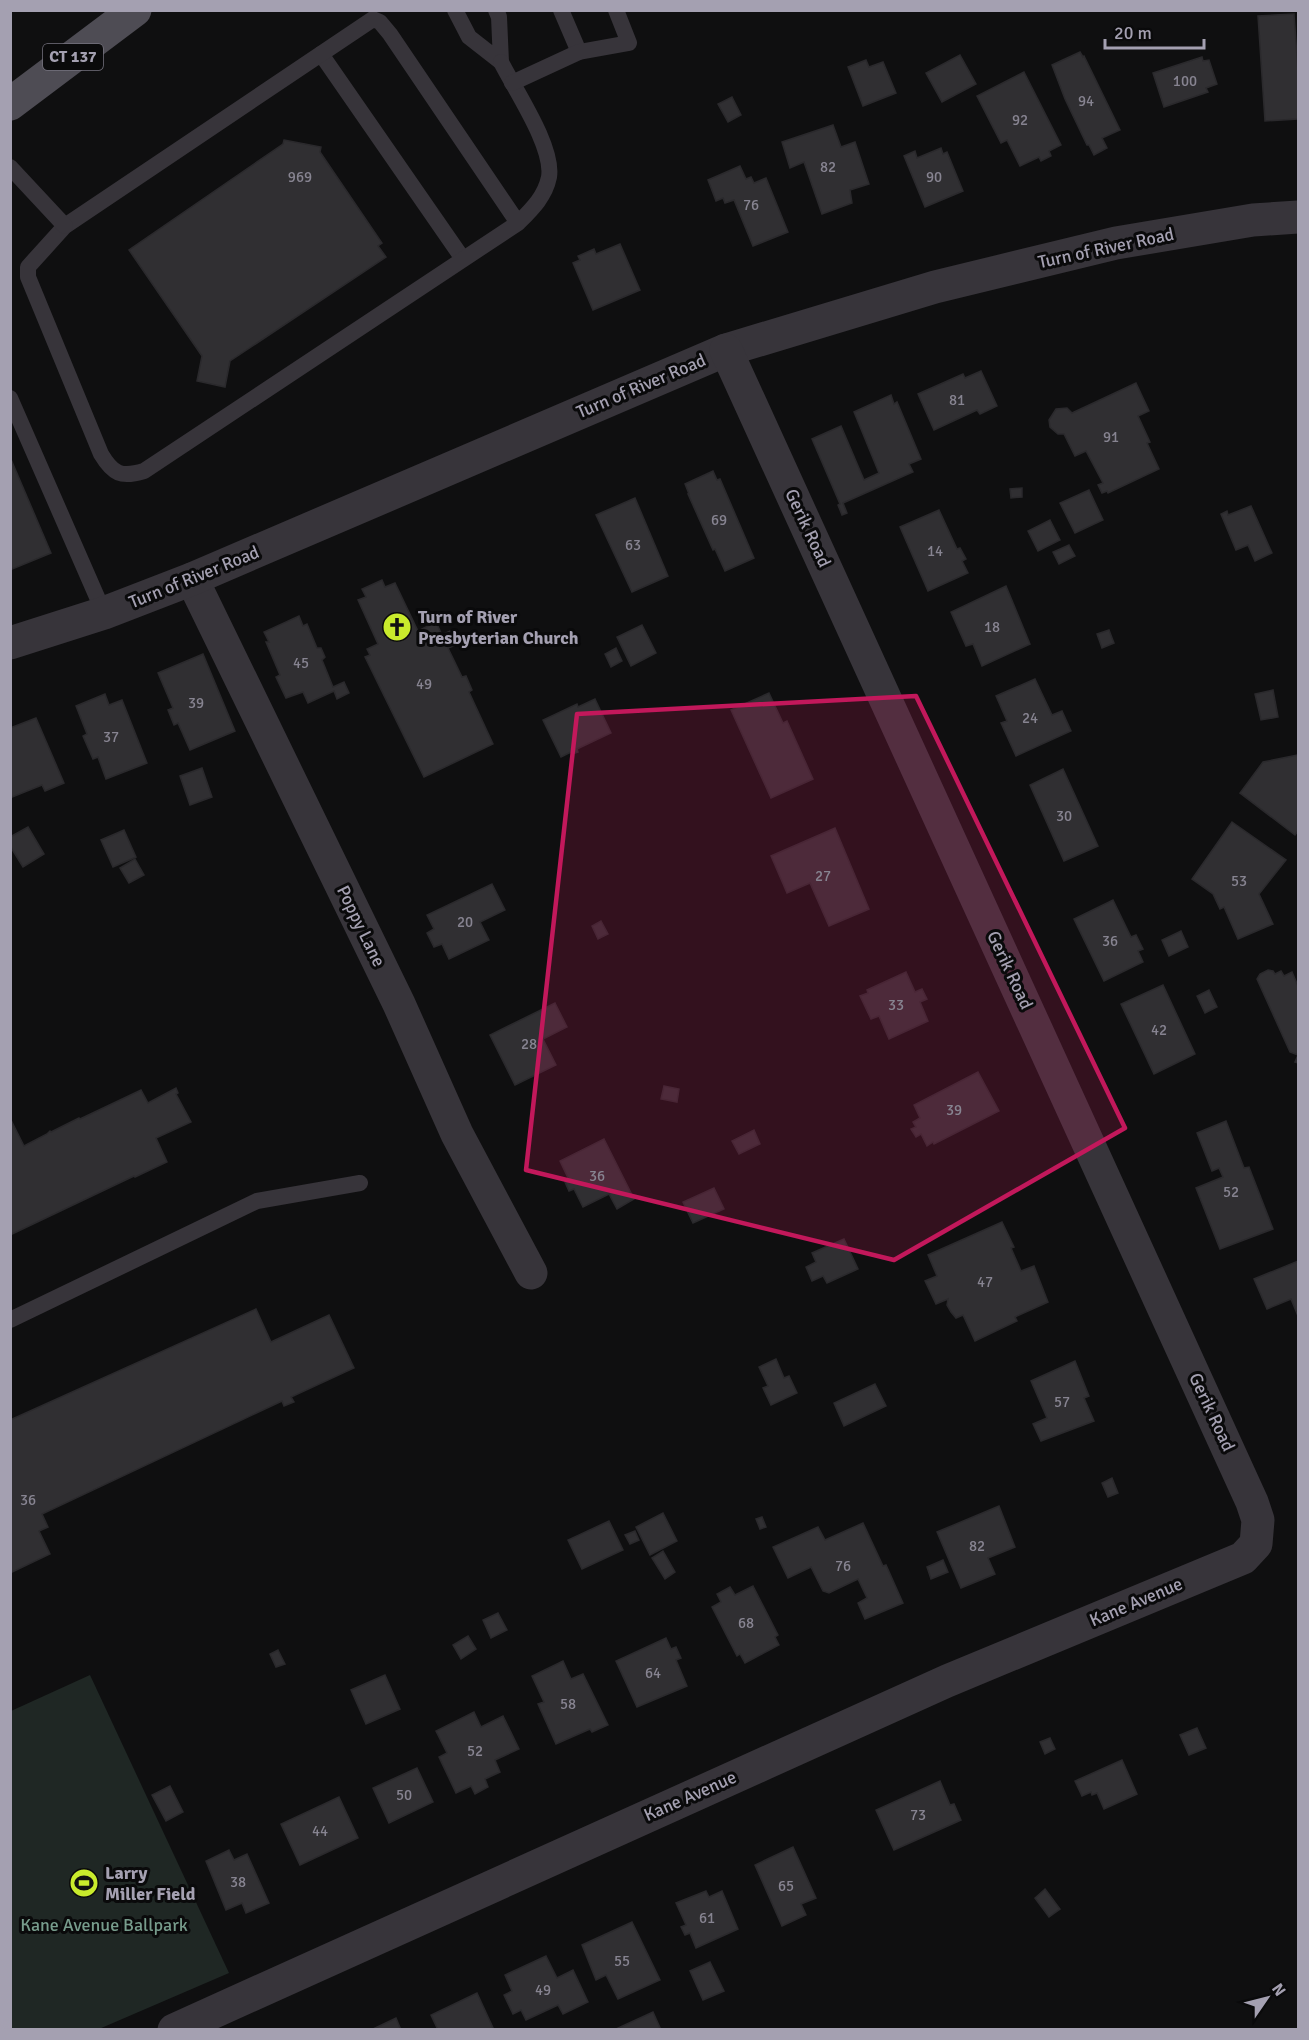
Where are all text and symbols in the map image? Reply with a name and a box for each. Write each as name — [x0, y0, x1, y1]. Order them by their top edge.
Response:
scale bar — [1105, 12, 1204, 50]
text: 20 m — [1114, 22, 1152, 44]
road number: CT 137 — [43, 44, 103, 70]
house number: 100 — [1173, 72, 1197, 90]
house number: 94 — [1078, 92, 1094, 110]
house number: 92 — [1012, 111, 1028, 129]
house number: 82 — [820, 158, 836, 176]
house number: 969 — [288, 168, 312, 186]
house number: 90 — [926, 168, 942, 186]
house number: 76 — [743, 196, 759, 214]
street label: Turn of River Road — [1036, 223, 1176, 273]
street label: Turn of River Road — [573, 349, 709, 423]
house number: 81 — [949, 391, 965, 409]
house number: 91 — [1103, 428, 1119, 446]
street label: Gerik Road — [780, 485, 836, 571]
house number: 69 — [711, 511, 727, 529]
house number: 63 — [625, 536, 641, 554]
street label: Turn of River Road — [126, 541, 262, 613]
house number: 14 — [927, 542, 943, 560]
place label: Turn of River Presbyterian Church — [418, 606, 579, 649]
church icon: Turn of River Presbyterian Church — [381, 611, 413, 643]
house number: 18 — [984, 618, 1000, 636]
house number: 45 — [293, 654, 309, 672]
house number: 49 — [416, 675, 432, 693]
house number: 39 — [188, 694, 204, 712]
house number: 24 — [1022, 709, 1038, 727]
house number: 37 — [103, 728, 119, 746]
house number: 30 — [1056, 807, 1072, 825]
house number: 27 — [815, 867, 831, 885]
house number: 53 — [1231, 872, 1247, 890]
street label: Poppy Lane — [332, 882, 390, 970]
house number: 20 — [457, 913, 473, 931]
street label: Gerik Road — [982, 927, 1038, 1013]
house number: 36 — [1102, 932, 1118, 950]
house number: 33 — [888, 996, 904, 1014]
house number: 42 — [1151, 1021, 1167, 1039]
house number: 28 — [521, 1035, 537, 1053]
house number: 39 — [946, 1101, 962, 1119]
house number: 36 — [589, 1167, 605, 1185]
house number: 52 — [1223, 1183, 1239, 1201]
house number: 47 — [977, 1273, 993, 1291]
street label: Gerik Road — [1184, 1369, 1240, 1455]
house number: 57 — [1054, 1393, 1070, 1411]
house number: 36 — [20, 1491, 36, 1509]
house number: 82 — [969, 1537, 985, 1555]
house number: 76 — [835, 1557, 851, 1575]
street label: Kane Avenue — [1086, 1573, 1186, 1631]
house number: 68 — [738, 1614, 754, 1632]
house number: 64 — [645, 1664, 661, 1682]
house number: 58 — [560, 1695, 576, 1713]
house number: 52 — [467, 1742, 483, 1760]
street label: Kane Avenue — [640, 1766, 740, 1826]
house number: 50 — [396, 1786, 412, 1804]
house number: 73 — [910, 1806, 926, 1824]
house number: 44 — [312, 1822, 328, 1840]
place label: Larry Miller Field — [105, 1862, 196, 1905]
sports icon: Larry Miller Field — [68, 1867, 100, 1899]
house number: 38 — [230, 1873, 246, 1891]
house number: 65 — [778, 1877, 794, 1895]
house number: 61 — [699, 1909, 715, 1927]
park label: Kane Avenue Ballpark — [20, 1914, 188, 1936]
house number: 55 — [614, 1952, 630, 1970]
north arrow — [1237, 1968, 1297, 2028]
text: N — [1267, 1980, 1290, 2000]
house number: 49 — [535, 1981, 551, 1999]

